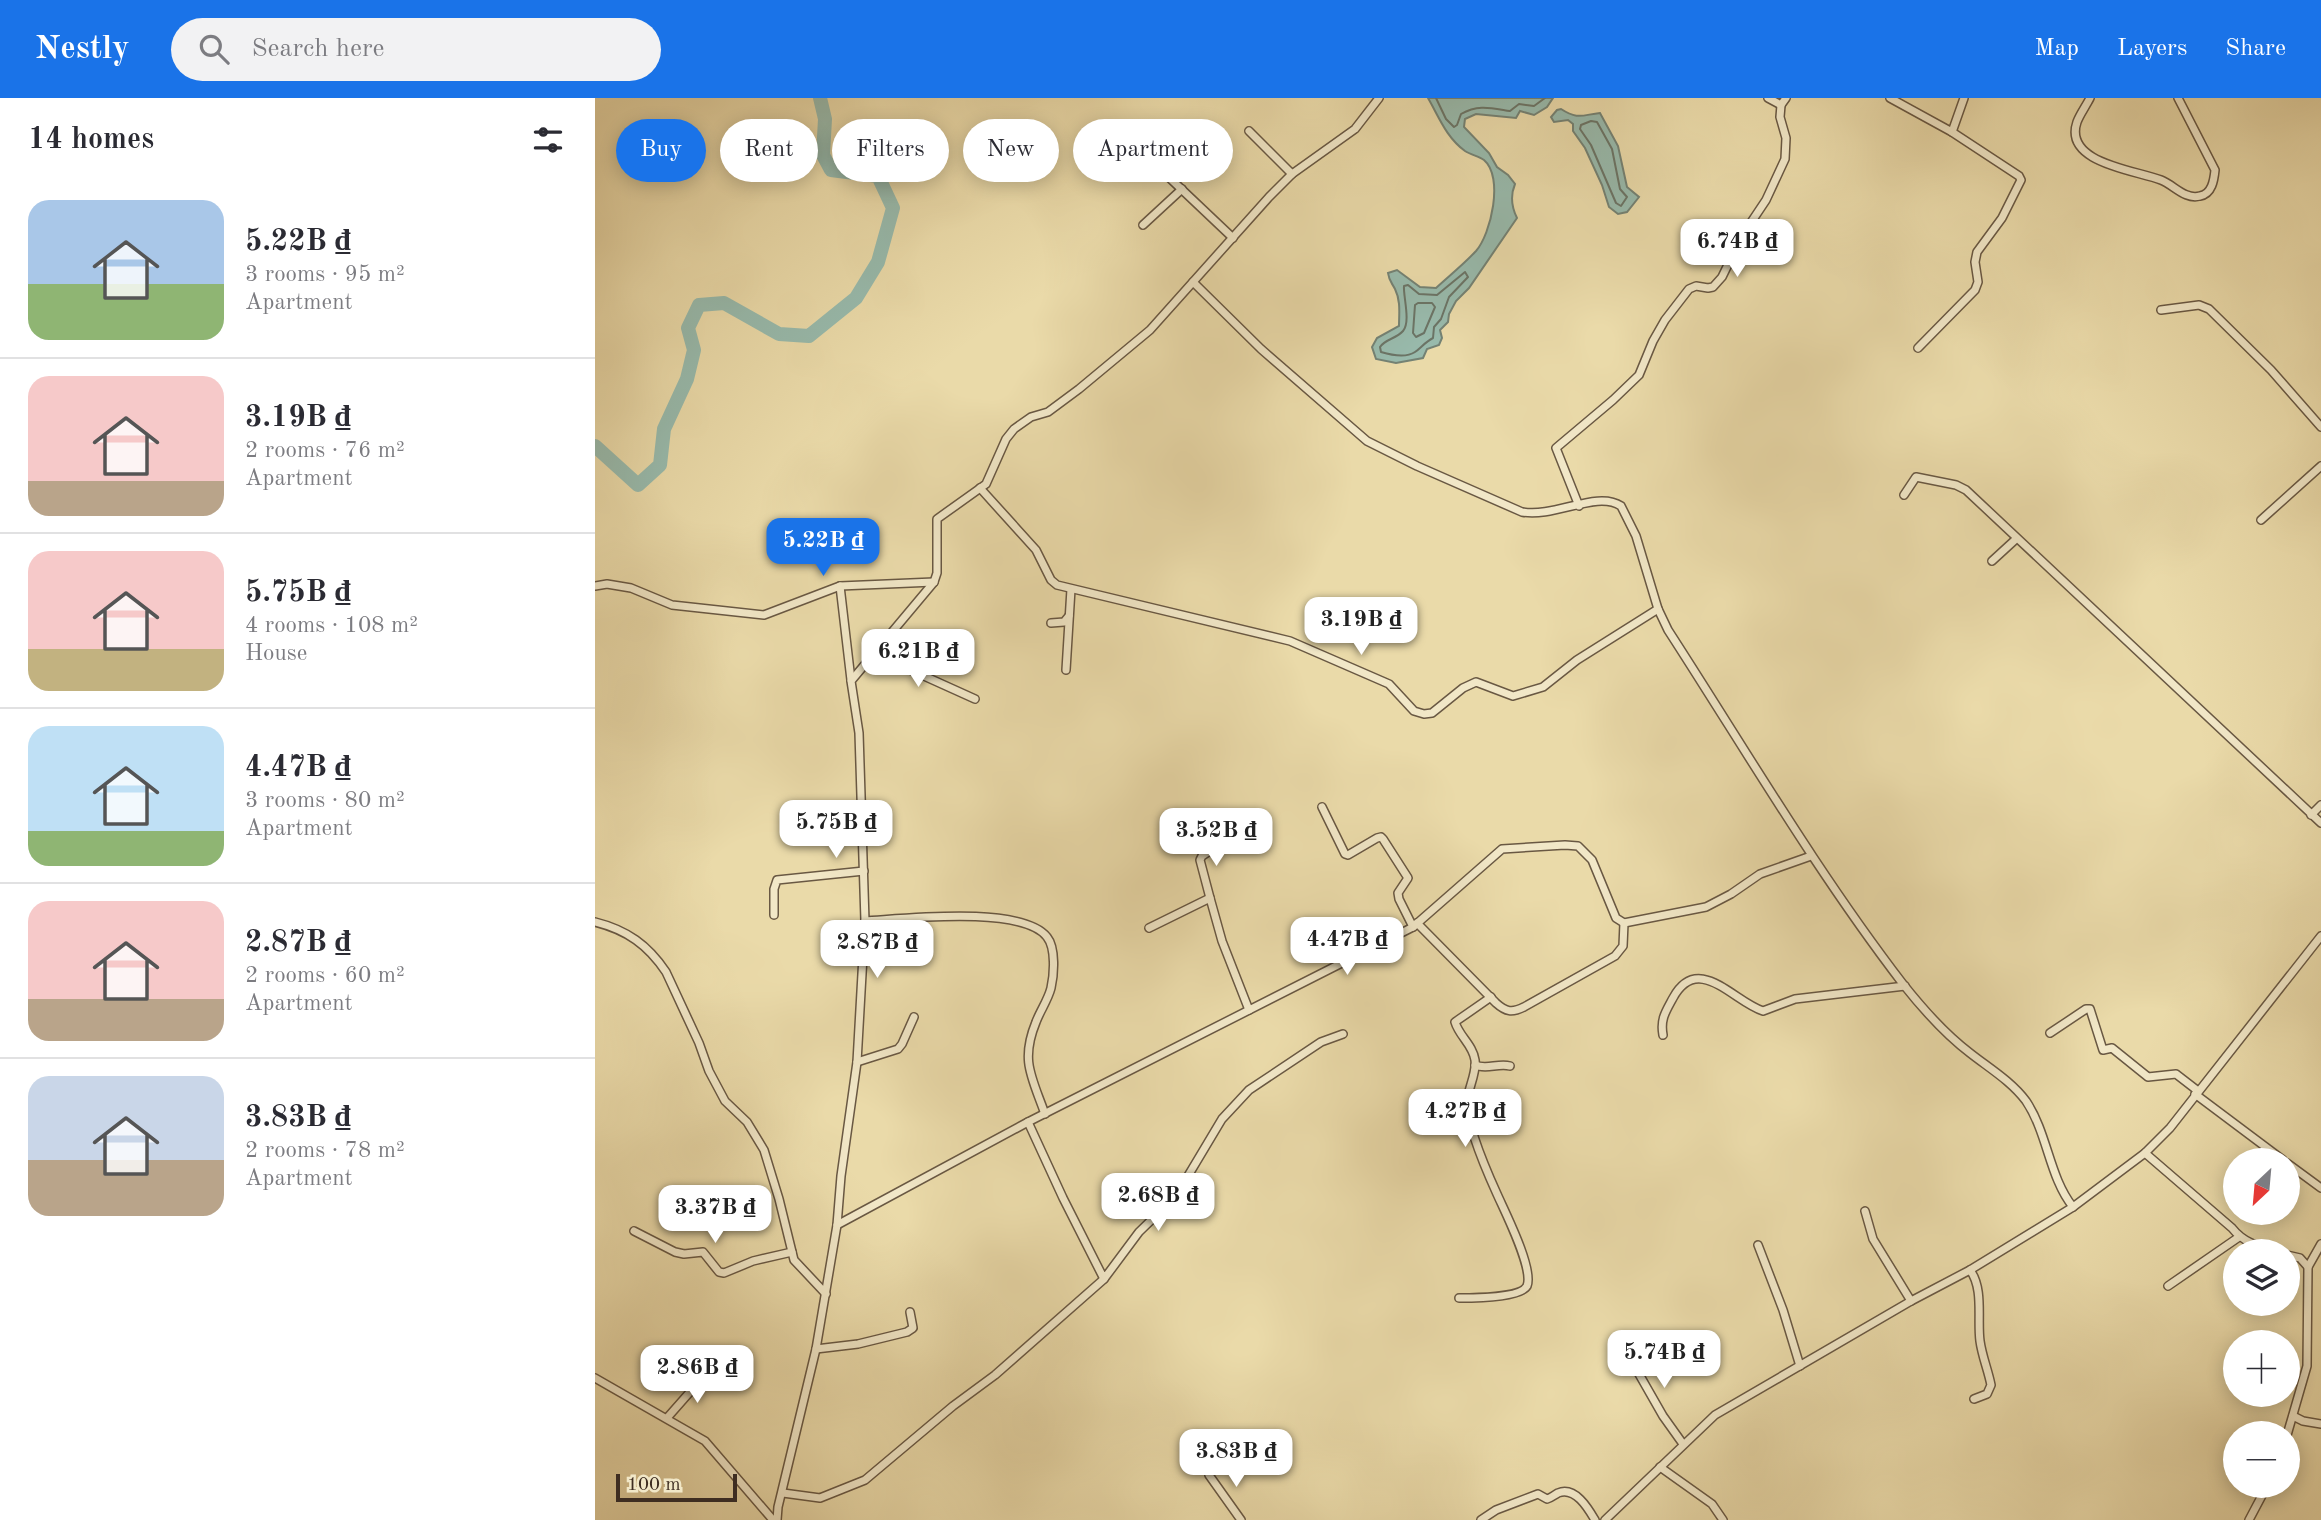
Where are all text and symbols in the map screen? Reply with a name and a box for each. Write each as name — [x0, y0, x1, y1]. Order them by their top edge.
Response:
search box — [171, 18, 661, 81]
icon: search — [195, 30, 233, 68]
text: Nestly — [35, 33, 129, 66]
text: Search here — [251, 36, 385, 62]
text: Map — [2035, 37, 2079, 61]
text: Layers — [2117, 37, 2187, 61]
text: Share — [2225, 37, 2286, 61]
chip: Buy — [616, 119, 706, 182]
chip: Rent — [720, 119, 818, 182]
chip: Filters — [832, 119, 949, 182]
chip: New — [963, 119, 1059, 182]
chip: Apartment — [1073, 119, 1233, 182]
icon: filters — [529, 121, 567, 159]
text: 14 homes — [28, 125, 154, 155]
pin: 6.74B ₫ — [1672, 220, 1802, 279]
text: 5.22B ₫ — [245, 227, 351, 257]
icon: home — [84, 228, 168, 312]
text: 6.74B ₫ — [1696, 230, 1778, 253]
text: 3 rooms · 95 m² — [245, 263, 405, 286]
text: Apartment — [245, 291, 353, 314]
text: 3.19B ₫ — [245, 403, 351, 433]
icon: home — [84, 404, 168, 488]
text: 2 rooms · 76 m² — [245, 439, 405, 462]
text: Apartment — [245, 467, 353, 490]
pin: 5.22B ₫ — [758, 518, 888, 578]
text: 5.22B ₫ — [782, 529, 864, 552]
text: 5.75B ₫ — [245, 578, 351, 608]
icon: home — [84, 579, 168, 663]
pin: 3.19B ₫ — [1296, 598, 1426, 657]
text: 3.19B ₫ — [1320, 608, 1402, 631]
text: 4 rooms · 108 m² — [245, 614, 418, 637]
pin: 6.21B ₫ — [853, 630, 983, 689]
text: 6.21B ₫ — [877, 640, 959, 663]
text: House — [245, 642, 307, 665]
text: 4.47B ₫ — [245, 753, 351, 783]
icon: home — [84, 754, 168, 838]
text: 3 rooms · 80 m² — [245, 789, 405, 812]
pin: 5.75B ₫ — [771, 800, 901, 860]
pin: 3.52B ₫ — [1151, 808, 1281, 868]
text: 5.75B ₫ — [795, 811, 877, 834]
text: Apartment — [245, 817, 353, 840]
text: 3.52B ₫ — [1175, 819, 1257, 842]
pin: 4.47B ₫ — [1282, 918, 1412, 977]
pin: 2.87B ₫ — [812, 920, 942, 980]
text: 2.87B ₫ — [245, 928, 351, 958]
text: 4.47B ₫ — [1306, 928, 1388, 951]
icon: home — [84, 929, 168, 1013]
text: 2.87B ₫ — [836, 931, 918, 954]
text: 2 rooms · 60 m² — [245, 964, 405, 987]
text: Apartment — [245, 992, 353, 1015]
pin: 4.27B ₫ — [1400, 1090, 1530, 1149]
text: 4.27B ₫ — [1424, 1100, 1506, 1123]
text: 3.83B ₫ — [245, 1103, 351, 1133]
icon: home — [84, 1104, 168, 1188]
text: 2 rooms · 78 m² — [245, 1139, 405, 1162]
north arrow — [2223, 1148, 2299, 1225]
map controls — [2223, 1148, 2300, 1498]
text: Apartment — [245, 1167, 353, 1190]
pin: 2.68B ₫ — [1093, 1174, 1223, 1233]
text: 2.68B ₫ — [1117, 1184, 1199, 1207]
pin: 3.37B ₫ — [650, 1186, 780, 1245]
text: 3.37B ₫ — [674, 1196, 756, 1219]
button: layers — [2223, 1239, 2300, 1316]
pin: 5.74B ₫ — [1599, 1330, 1729, 1390]
button: + — [2223, 1330, 2300, 1407]
text: 5.74B ₫ — [1623, 1341, 1705, 1364]
pin: 2.86B ₫ — [632, 1346, 762, 1405]
text: 2.86B ₫ — [656, 1356, 738, 1379]
button: − — [2223, 1421, 2300, 1498]
pin: 3.83B ₫ — [1171, 1430, 1301, 1489]
text: 3.83B ₫ — [1195, 1440, 1277, 1463]
scale bar — [616, 1471, 737, 1503]
text: 100 m — [627, 1476, 680, 1495]

